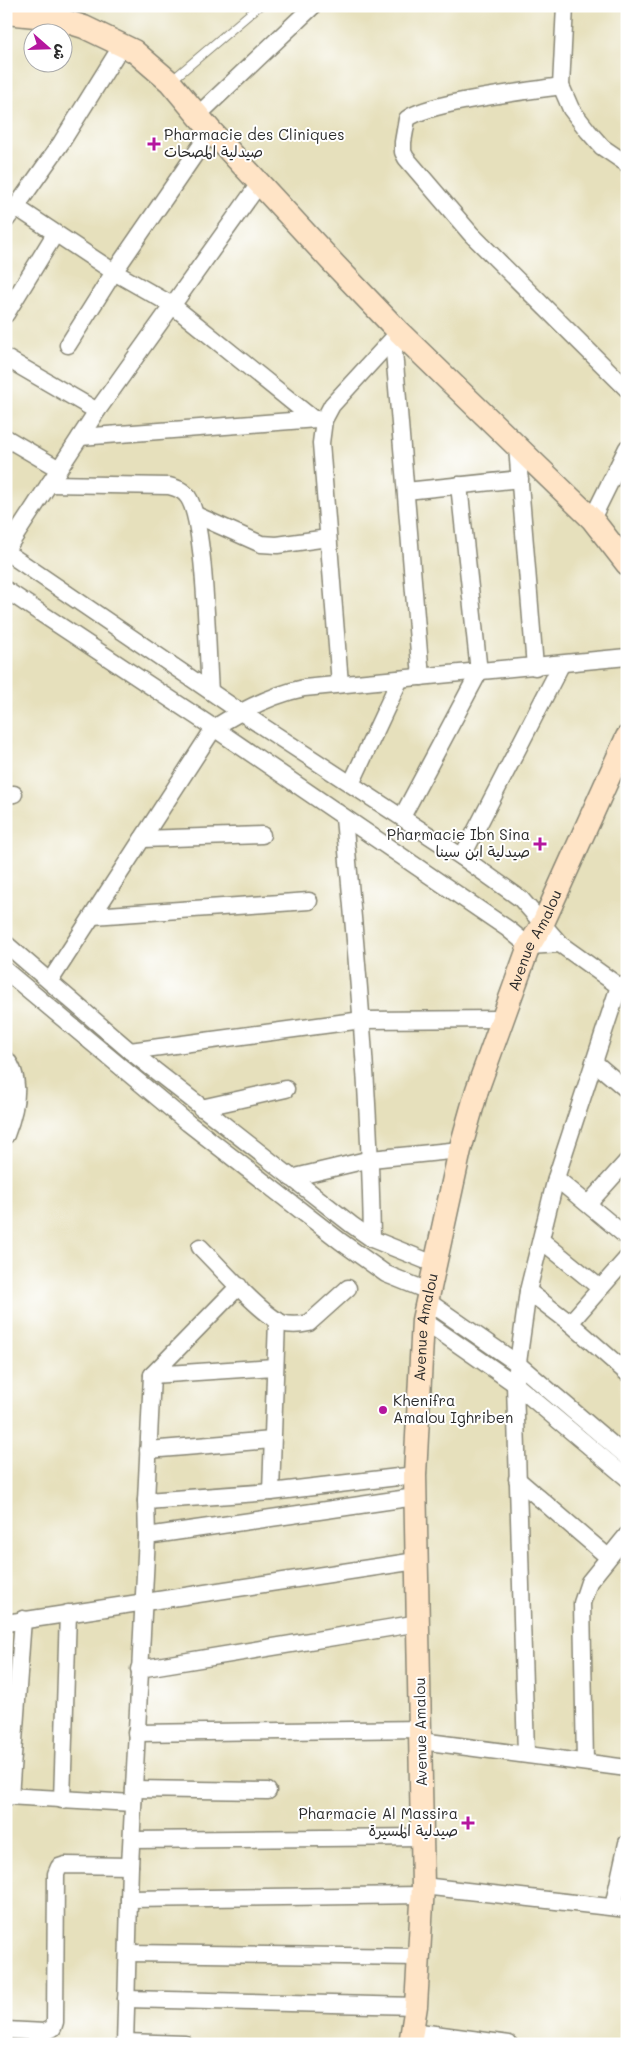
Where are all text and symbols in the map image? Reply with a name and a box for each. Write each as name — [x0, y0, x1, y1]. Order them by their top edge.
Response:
north arrow — [22, 22, 72, 72]
text: ش — [49, 42, 72, 63]
place label: Pharmacie des Cliniques صيدلية المصحات — [164, 124, 345, 161]
marker: Pharmacie des Cliniques صيدلية المصحات — [148, 138, 160, 150]
place label: Pharmacie Ibn Sina صيدلية ابن سينا — [387, 824, 530, 861]
marker: Pharmacie Ibn Sina صيدلية ابن سينا — [534, 838, 546, 850]
street label: Avenue Amalou — [503, 886, 566, 993]
street label: Avenue Amalou — [409, 1271, 442, 1382]
place label: Khenifra Amalou Ighriben — [393, 1390, 513, 1427]
marker: Khenifra Amalou Ighriben — [377, 1404, 389, 1416]
street label: Avenue Amalou — [409, 1677, 431, 1787]
place label: Pharmacie Al Massira صيدلية المسيرة — [298, 1803, 458, 1840]
marker: Pharmacie Al Massira صيدلية المسيرة — [462, 1817, 474, 1829]

